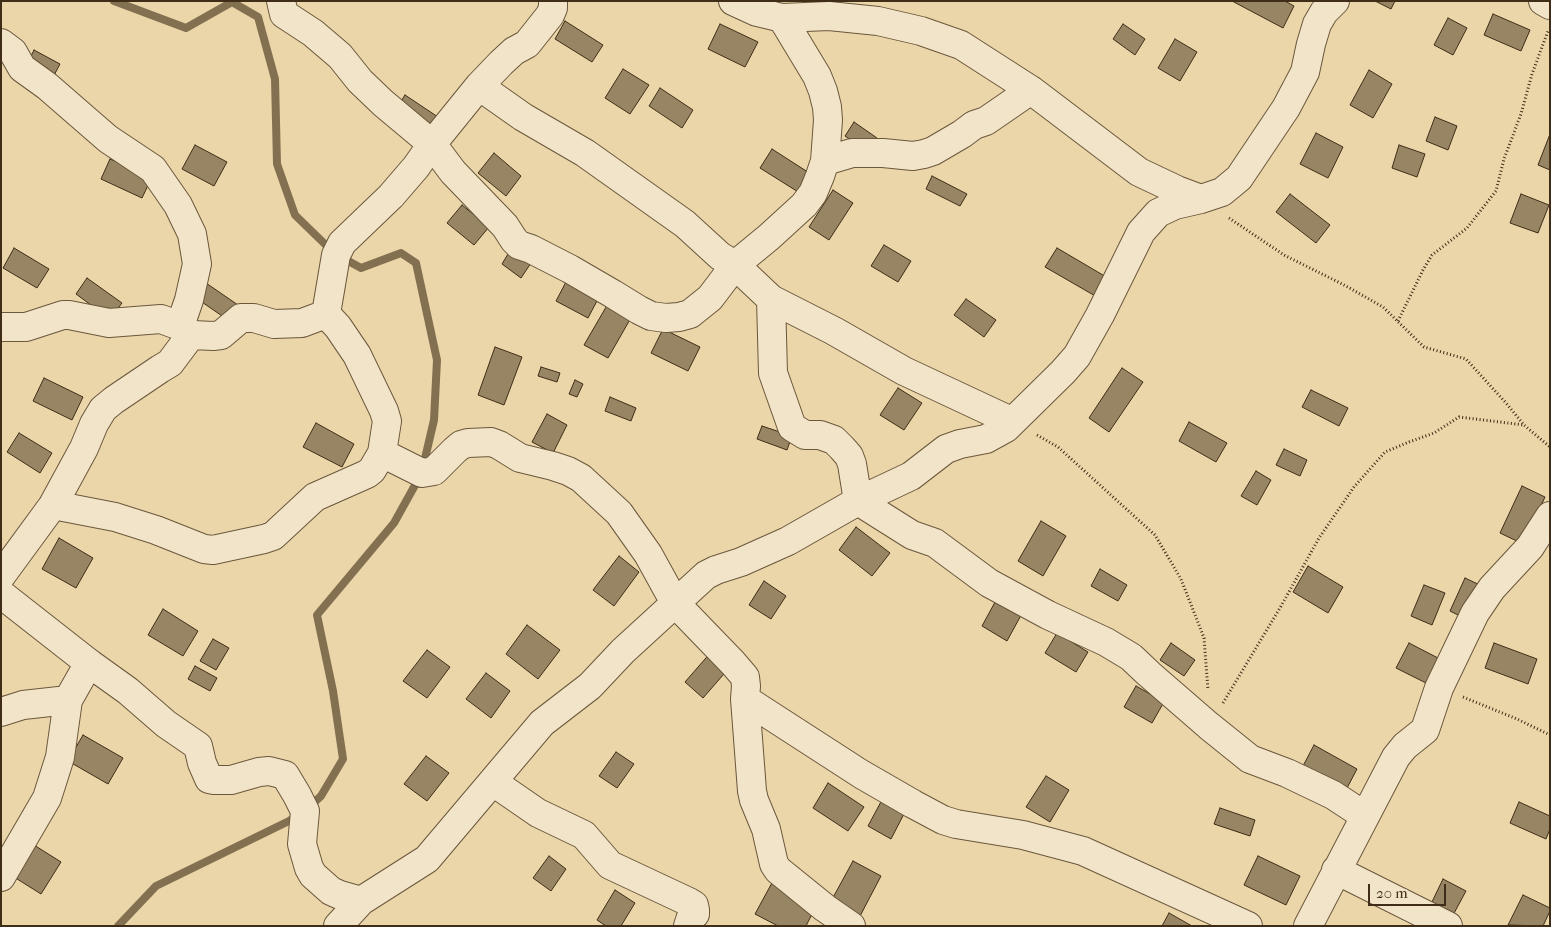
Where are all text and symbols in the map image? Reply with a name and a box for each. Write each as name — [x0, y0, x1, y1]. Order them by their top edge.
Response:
scale bar — [1371, 874, 1448, 906]
text: 20 m — [1376, 884, 1408, 902]

